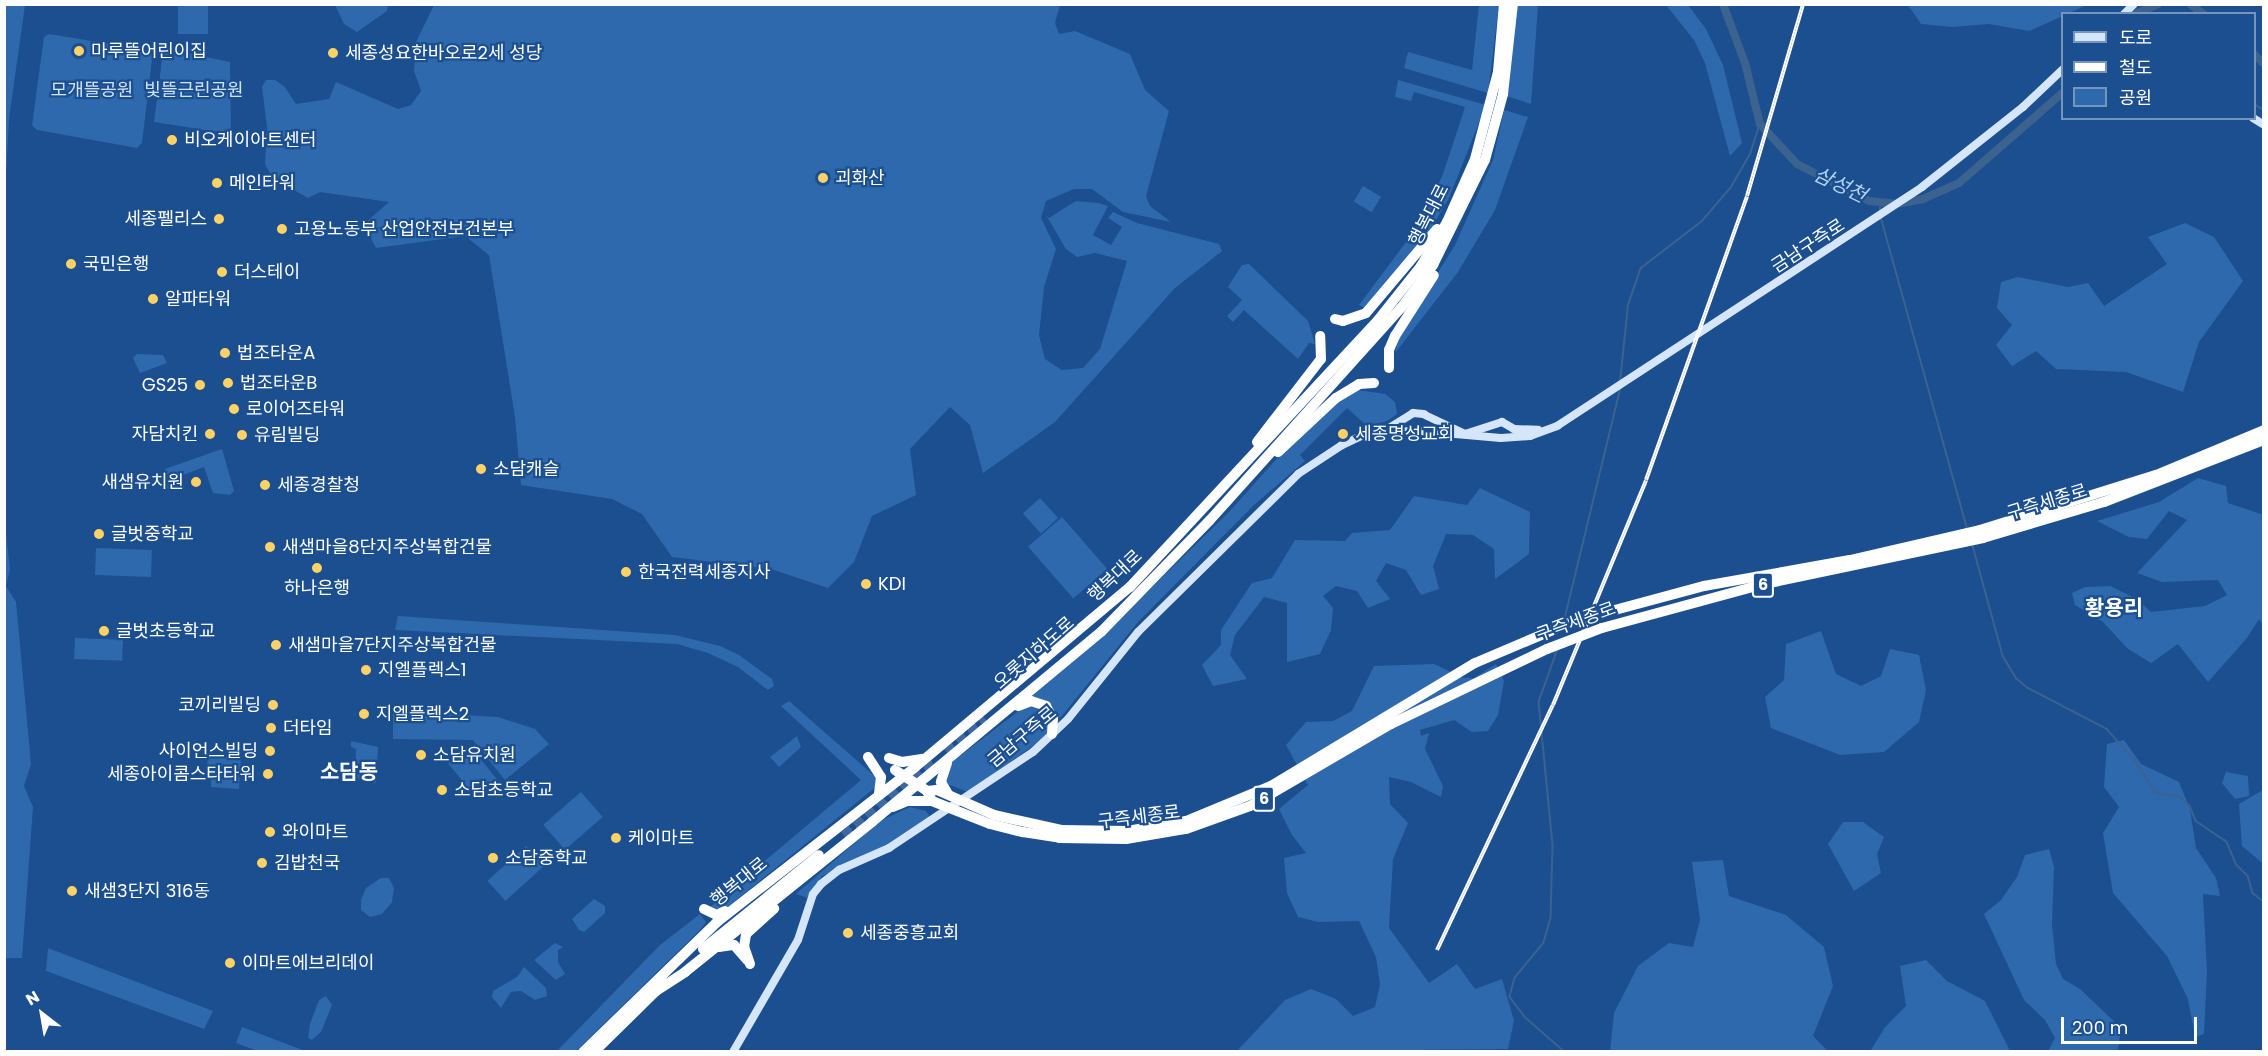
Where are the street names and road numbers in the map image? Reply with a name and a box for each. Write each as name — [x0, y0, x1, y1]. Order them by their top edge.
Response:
street label: 행복대로 — [1404, 181, 1454, 249]
street label: 금남구즉로 — [1767, 214, 1849, 278]
street label: 구즉세종로 — [2004, 480, 2090, 524]
street label: 행복대로 — [1083, 546, 1147, 606]
road number: 6 — [1751, 572, 1775, 598]
street label: 구즉세종로 — [1533, 598, 1619, 646]
street label: 오롯지하도로 — [989, 612, 1079, 694]
street label: 금남구즉로 — [983, 702, 1061, 772]
road number: 6 — [1252, 786, 1276, 812]
street label: 구즉세종로 — [1097, 801, 1181, 833]
street label: 행복대로 — [706, 853, 772, 911]

